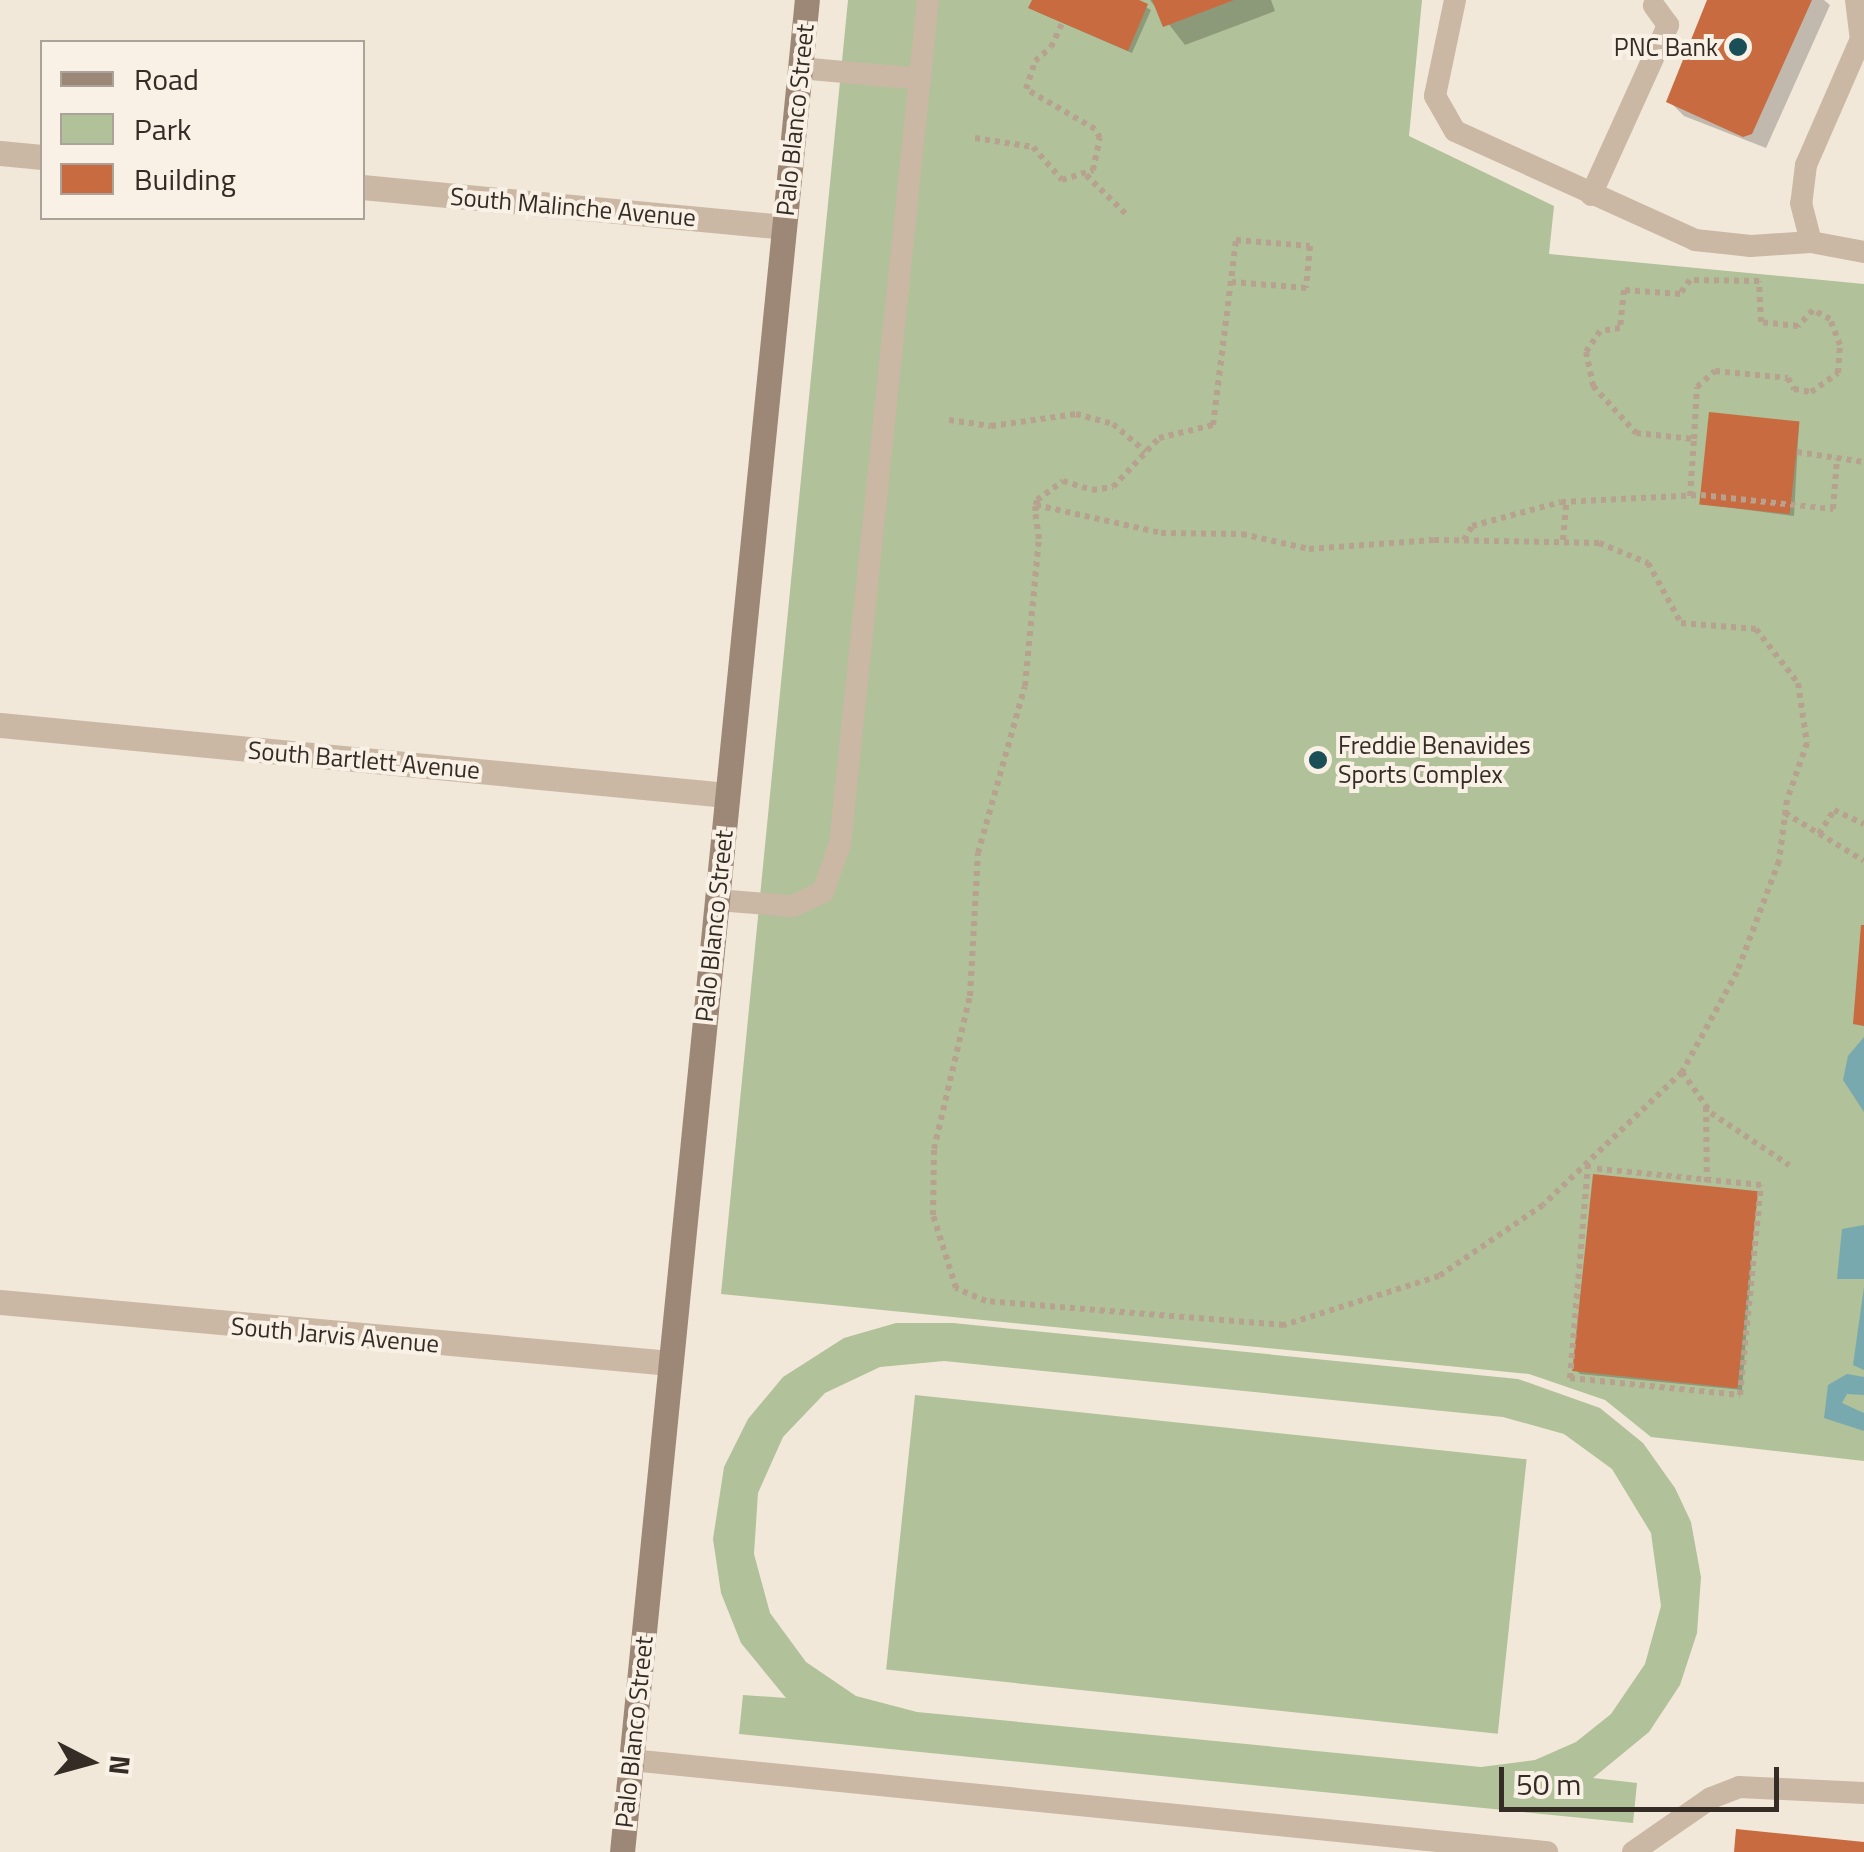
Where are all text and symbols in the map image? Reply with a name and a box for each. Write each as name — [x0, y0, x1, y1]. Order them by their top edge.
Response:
street label: Palo Blanco Street — [770, 23, 820, 217]
place label: PNC Bank — [1614, 32, 1718, 62]
marker: PNC Bank — [1727, 36, 1749, 58]
legend — [40, 40, 365, 220]
text: Road — [134, 56, 199, 102]
text: Park — [134, 106, 191, 152]
text: Building — [134, 156, 236, 202]
street label: South Malinche Avenue — [449, 181, 697, 233]
place label: Freddie Benavides Sports Complex — [1338, 731, 1531, 790]
street label: South Bartlett Avenue — [247, 735, 481, 785]
marker: Freddie Benavides Sports Complex — [1307, 749, 1329, 771]
street label: Palo Blanco Street — [689, 829, 739, 1023]
street label: South Jarvis Avenue — [230, 1311, 440, 1359]
street label: Palo Blanco Street — [609, 1635, 659, 1829]
north arrow — [40, 1712, 140, 1812]
scale bar — [1504, 1747, 1784, 1809]
text: N — [98, 1753, 143, 1777]
text: 50 m — [1516, 1761, 1581, 1807]

